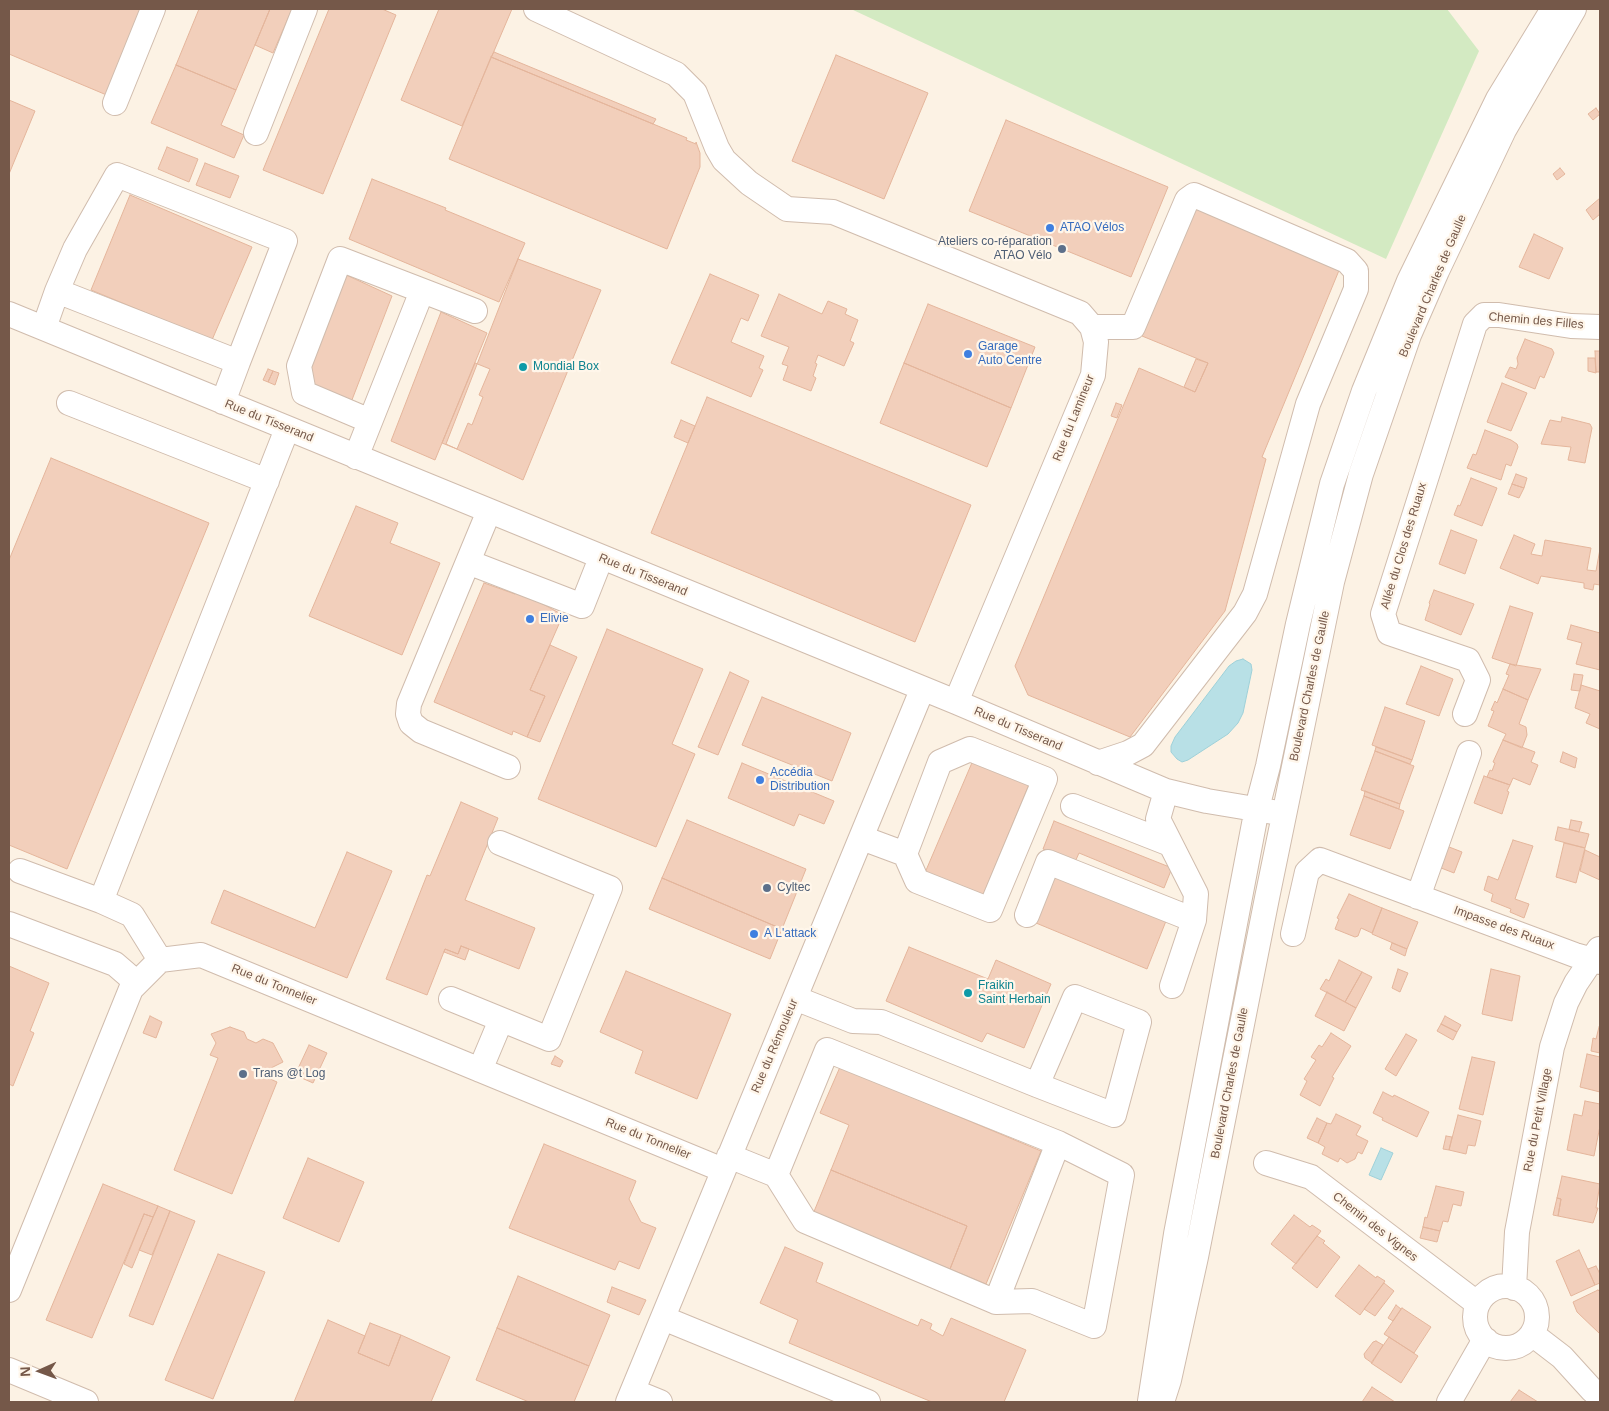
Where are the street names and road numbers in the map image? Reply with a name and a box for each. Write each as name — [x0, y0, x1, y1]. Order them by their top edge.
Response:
street label: Boulevard Charles de Gaulle — [1396, 213, 1470, 359]
street label: Chemin des Filles — [1488, 310, 1584, 332]
street label: Rue du Lamineur — [1050, 373, 1098, 463]
street label: Rue du Tisserand — [223, 397, 315, 445]
street label: Allée du Clos des Ruaux — [1378, 481, 1430, 611]
street label: Rue du Tisserand — [597, 551, 689, 599]
street label: Boulevard Charles de Gaulle — [1287, 609, 1333, 763]
street label: Rue du Tisserand — [972, 704, 1064, 754]
street label: Impasse des Ruaux — [1452, 903, 1556, 953]
street label: Rue du Tonnelier — [229, 961, 319, 1009]
street label: Rue du Rémouleur — [749, 997, 801, 1095]
street label: Boulevard Charles de Gaulle — [1208, 1006, 1252, 1160]
street label: Rue du Petit Village — [1521, 1067, 1555, 1173]
street label: Rue du Tonnelier — [603, 1115, 693, 1163]
street label: Chemin des Vignes — [1330, 1189, 1420, 1265]

